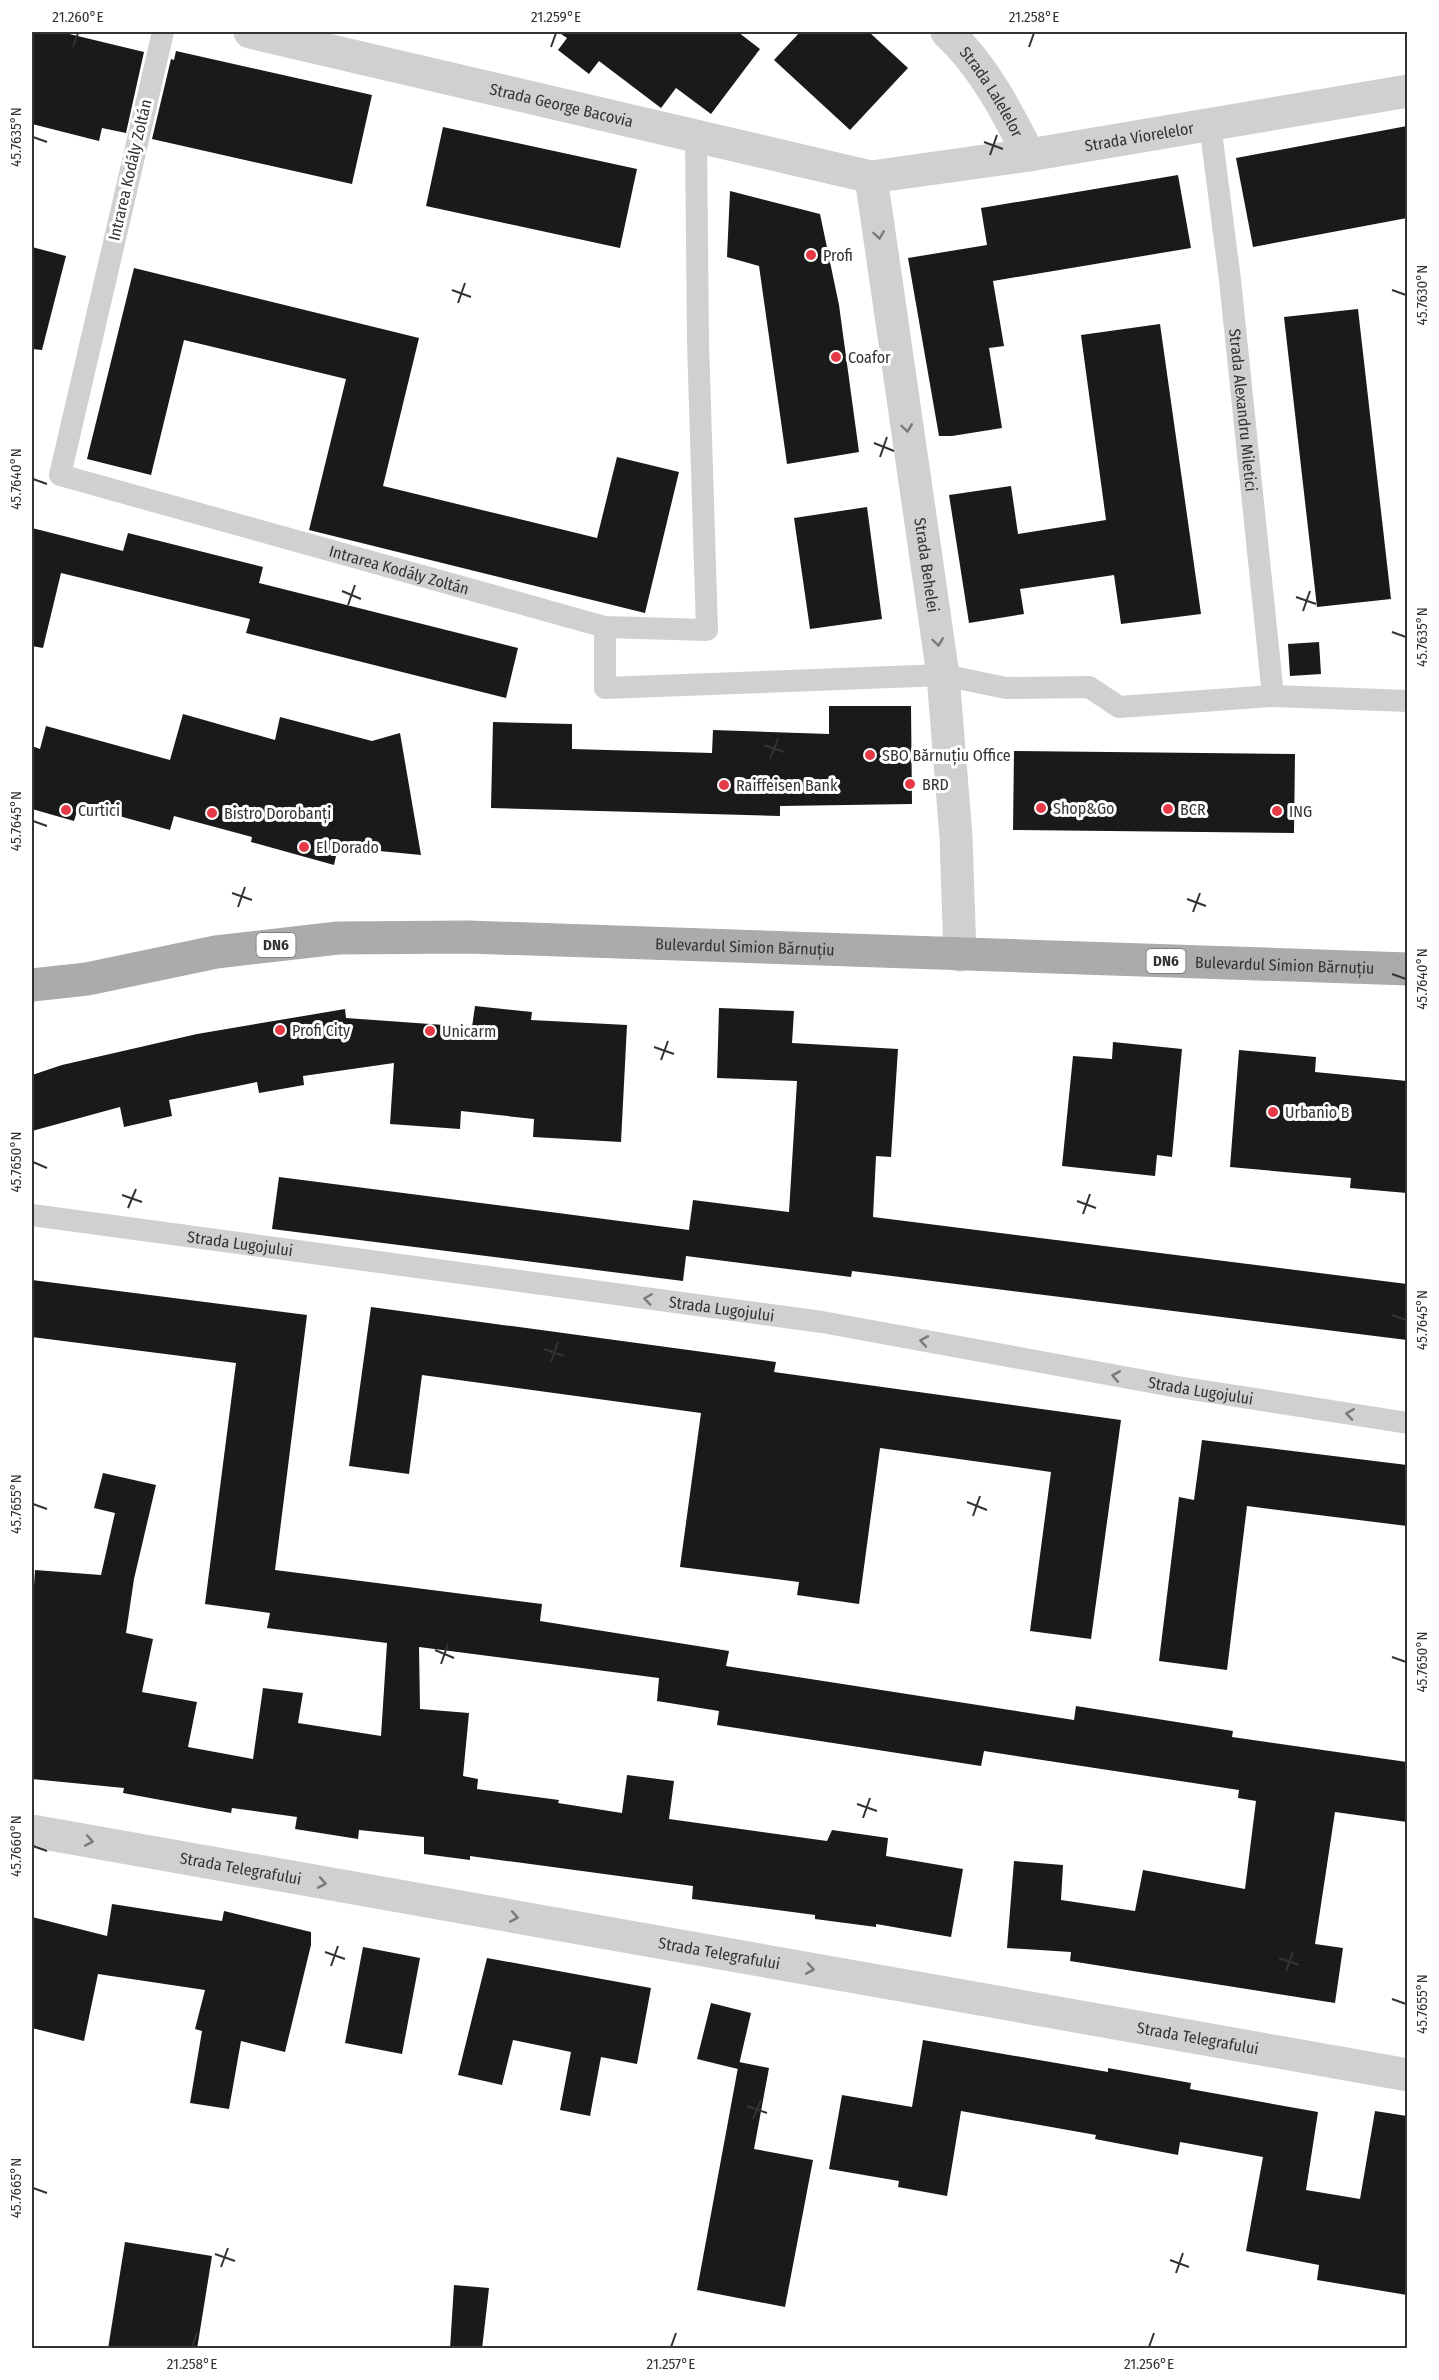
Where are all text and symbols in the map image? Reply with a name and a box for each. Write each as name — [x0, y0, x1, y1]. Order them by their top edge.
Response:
text: 21.260°E — [52, 8, 104, 26]
text: 21.259°E — [531, 8, 581, 26]
text: 21.258°E — [1009, 8, 1059, 26]
street label: Strada Lalelelor — [956, 43, 1028, 140]
street label: Strada George Bacovia — [488, 79, 635, 131]
street label: Intrarea Kodály Zoltán — [105, 98, 155, 242]
text: 45.7635°N — [7, 107, 25, 167]
street label: Strada Viorelelor — [1083, 118, 1196, 155]
one-way arrow — [873, 230, 885, 240]
place label: Profi — [823, 246, 853, 265]
marker: Profi — [804, 248, 818, 262]
text: 45.7630°N — [1413, 265, 1431, 325]
street label: Strada Alexandru Miletici — [1226, 328, 1261, 492]
place label: Coafor — [848, 348, 891, 367]
marker: Coafor — [829, 350, 843, 364]
one-way arrow — [901, 423, 913, 433]
text: 45.7640°N — [7, 448, 25, 510]
street label: Strada Behelei — [911, 516, 943, 614]
street label: Intrarea Kodály Zoltán — [327, 541, 471, 598]
text: 45.7635°N — [1413, 607, 1431, 667]
one-way arrow — [932, 637, 944, 646]
place label: SBO Bărnuțiu Office — [882, 746, 1011, 766]
marker: SBO Bărnuțiu Office — [863, 748, 877, 762]
place label: BRD — [922, 775, 949, 794]
place label: Raiffeisen Bank — [736, 776, 838, 795]
marker: BRD — [903, 777, 917, 791]
marker: Raiffeisen Bank — [717, 778, 731, 792]
text: 45.7645°N — [7, 791, 25, 851]
place label: Shop&Go — [1053, 799, 1115, 818]
place label: BCR — [1180, 800, 1206, 819]
place label: Curtici — [78, 801, 120, 820]
marker: Shop&Go — [1034, 801, 1048, 815]
marker: BCR — [1161, 802, 1175, 816]
place label: ING — [1289, 802, 1312, 821]
marker: Curtici — [59, 803, 73, 817]
place label: Bistro Dorobanți — [224, 804, 331, 824]
marker: ING — [1270, 804, 1284, 818]
marker: Bistro Dorobanți — [205, 806, 219, 820]
place label: El Dorado — [316, 838, 379, 857]
marker: El Dorado — [297, 840, 311, 854]
road number: DN6 — [256, 933, 296, 957]
street label: Bulevardul Simion Bărnuțiu — [655, 934, 835, 960]
text: 45.7640°N — [1413, 948, 1431, 1010]
road number: DN6 — [1146, 949, 1186, 973]
street label: Bulevardul Simion Bărnuțiu — [1195, 952, 1375, 978]
place label: Profi City — [292, 1021, 351, 1040]
place label: Unicarm — [442, 1022, 496, 1041]
marker: Profi City — [273, 1023, 287, 1037]
marker: Unicarm — [423, 1024, 437, 1038]
place label: Urbanio B — [1285, 1103, 1350, 1122]
marker: Urbanio B — [1266, 1105, 1280, 1119]
text: 45.7650°N — [7, 1131, 25, 1193]
street label: Strada Lugojului — [186, 1227, 294, 1260]
text: 45.7645°N — [1413, 1290, 1431, 1350]
street label: Strada Lugojului — [668, 1292, 776, 1325]
one-way arrow — [644, 1293, 653, 1305]
one-way arrow — [919, 1335, 929, 1347]
one-way arrow — [1111, 1370, 1121, 1383]
street label: Strada Lugojului — [1147, 1372, 1255, 1408]
one-way arrow — [1345, 1408, 1354, 1420]
text: 45.7655°N — [7, 1474, 25, 1534]
text: 45.7650°N — [1413, 1631, 1431, 1693]
text: 45.7660°N — [7, 1815, 25, 1877]
one-way arrow — [84, 1834, 94, 1847]
street label: Strada Telegrafului — [178, 1848, 303, 1888]
one-way arrow — [318, 1876, 327, 1888]
one-way arrow — [510, 1910, 519, 1922]
street label: Strada Telegrafului — [657, 1933, 782, 1973]
one-way arrow — [805, 1962, 815, 1975]
text: 45.7655°N — [1413, 1974, 1431, 2034]
street label: Strada Telegrafului — [1135, 2018, 1260, 2058]
text: 45.7665°N — [7, 2158, 25, 2218]
text: 21.258°E — [167, 2355, 217, 2373]
text: 21.257°E — [647, 2355, 695, 2373]
text: 21.256°E — [1124, 2355, 1174, 2373]

